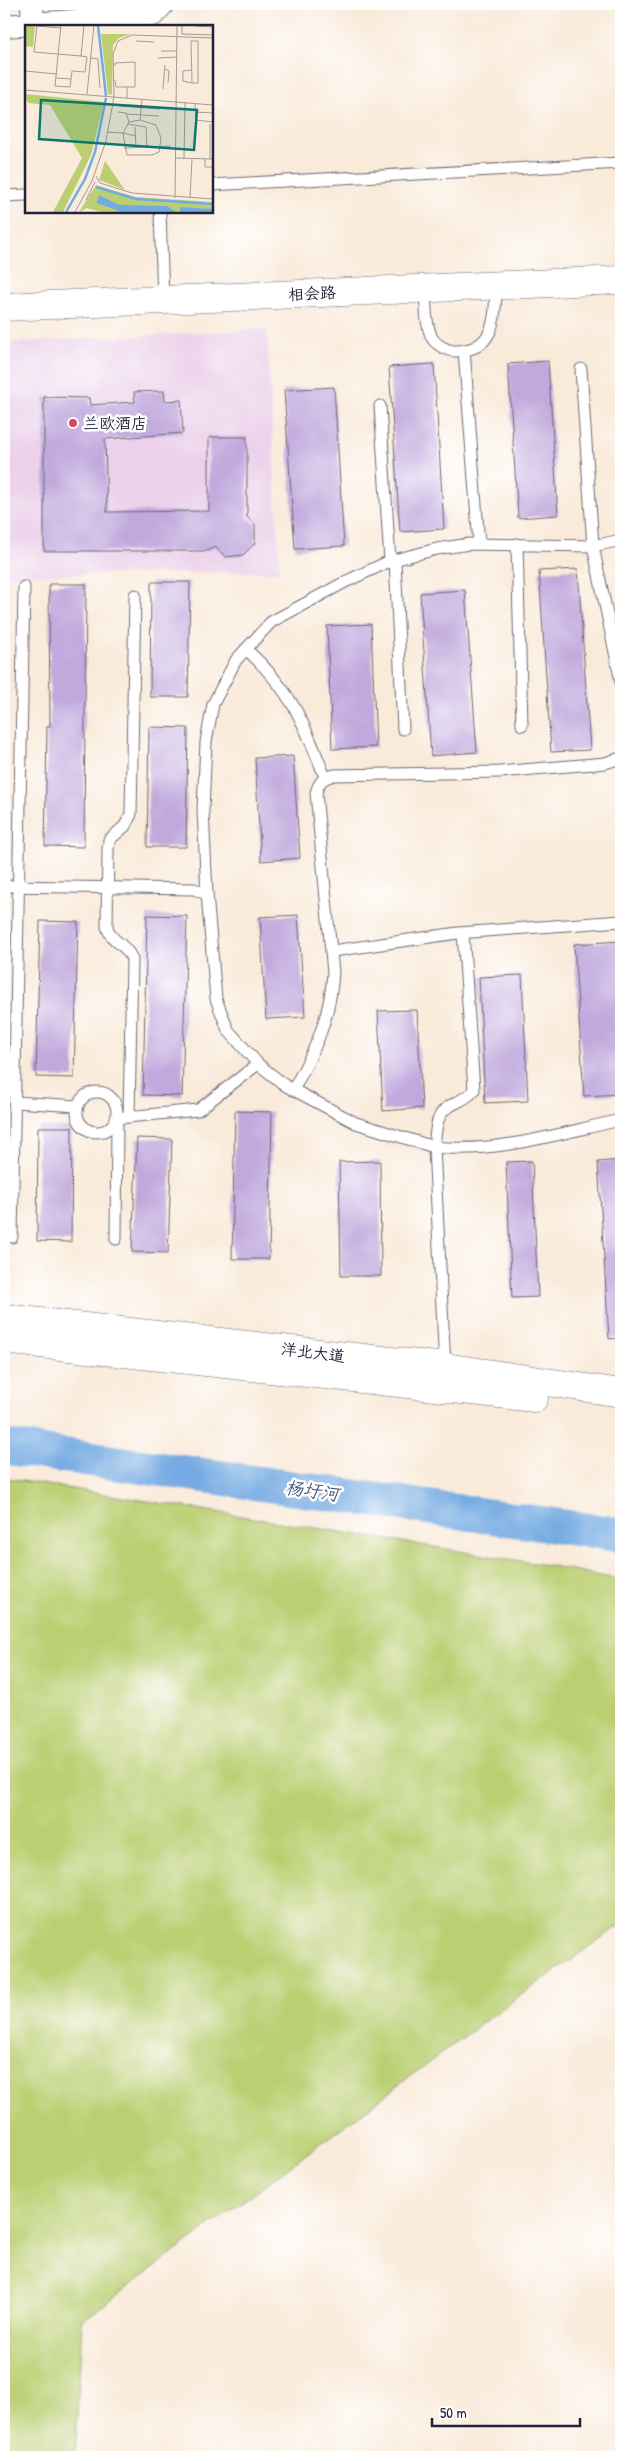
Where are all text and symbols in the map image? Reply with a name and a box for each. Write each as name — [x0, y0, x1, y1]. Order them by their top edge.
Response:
inset map — [25, 25, 212, 212]
street label: 相会路 — [287, 281, 337, 305]
place label: 兰欧酒店 — [83, 412, 147, 434]
marker: 兰欧酒店 — [67, 417, 79, 429]
street label: 洋北大道 — [280, 1337, 346, 1367]
water label: 杨圩河 — [284, 1474, 344, 1507]
scale bar — [432, 2396, 580, 2428]
text: 50 m — [440, 2402, 467, 2423]

